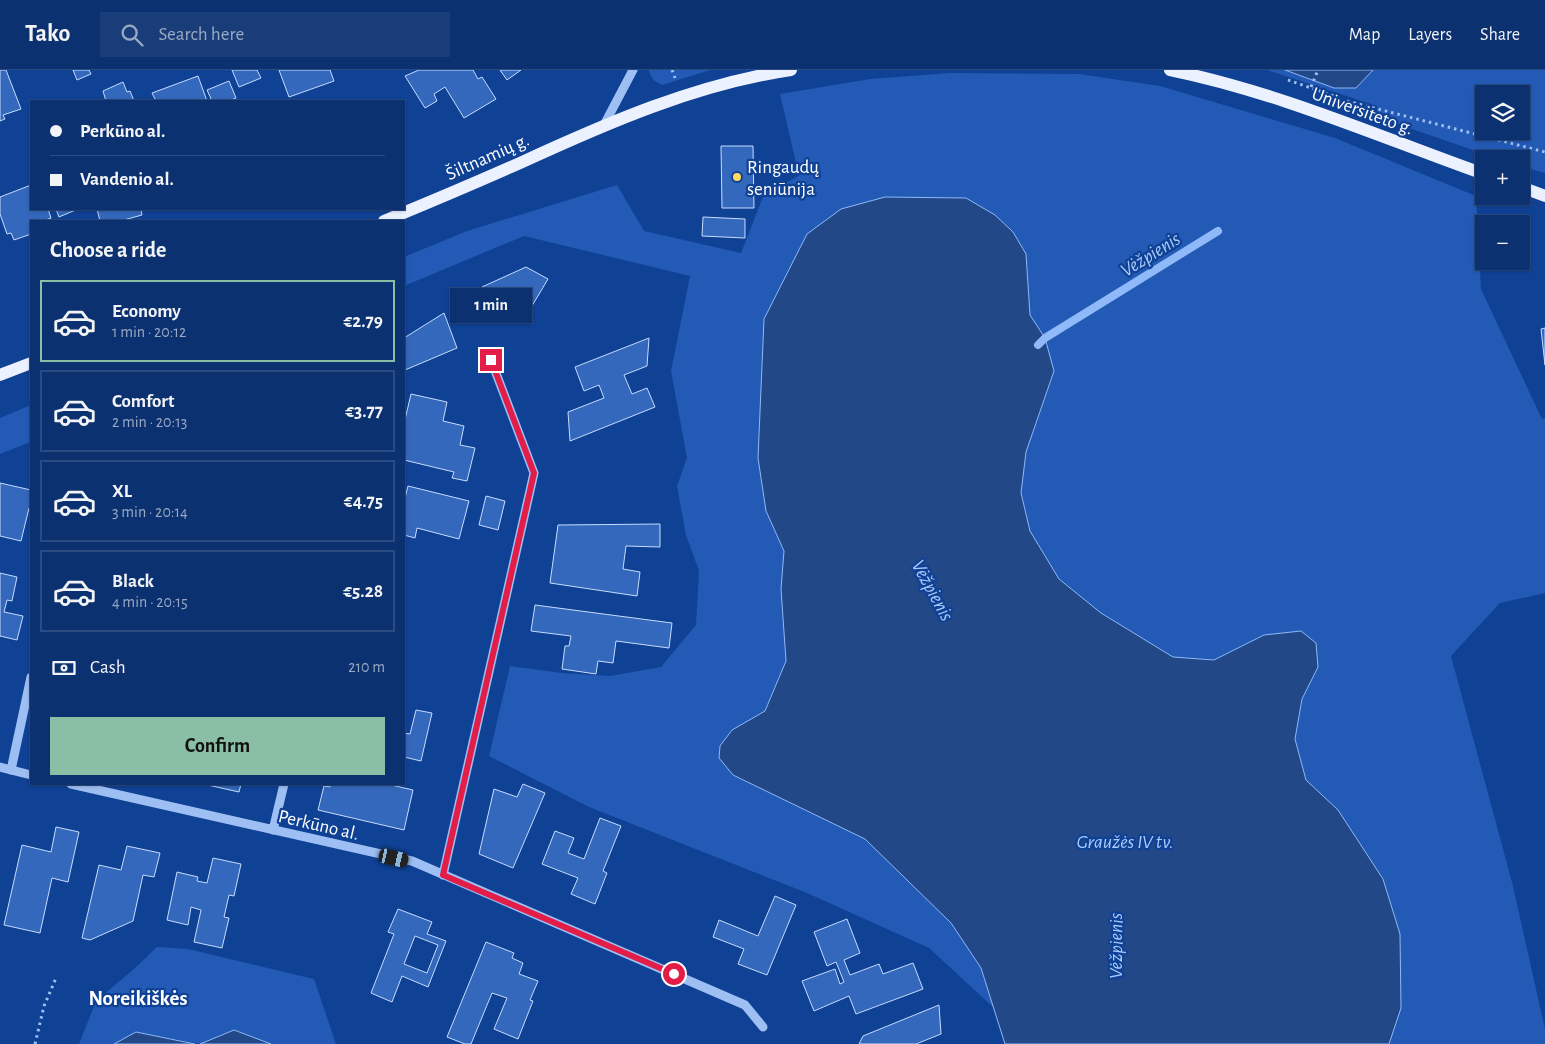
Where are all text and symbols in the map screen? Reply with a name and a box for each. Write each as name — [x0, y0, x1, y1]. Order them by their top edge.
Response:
search box — [100, 12, 450, 57]
icon: search — [118, 21, 146, 49]
text: Tako — [25, 22, 70, 46]
text: Search here — [158, 25, 244, 44]
text: Map — [1349, 26, 1380, 44]
text: Layers — [1408, 26, 1452, 44]
text: Share — [1480, 26, 1520, 44]
street label: Universiteto g. — [1309, 84, 1416, 139]
map controls — [1475, 85, 1530, 270]
button: layers — [1475, 85, 1530, 140]
text: Perkūno al. — [80, 122, 165, 141]
street label: Šiltnamių g. — [442, 129, 532, 184]
button: + — [1475, 150, 1530, 205]
place label: Ringaudų seniūnija — [747, 158, 819, 199]
text: Vandenio al. — [80, 170, 174, 189]
marker: Ringaudų seniūnija — [731, 171, 743, 183]
button: − — [1475, 215, 1530, 270]
water label: Vėžpienis — [1117, 229, 1184, 281]
text: Choose a ride — [50, 239, 166, 261]
callout: 1 min — [450, 288, 532, 322]
text: 1 min — [474, 297, 508, 313]
icon: car — [52, 299, 97, 344]
text: Economy — [112, 302, 181, 321]
text: €2.79 — [343, 312, 383, 331]
text: 1 min · 20:12 — [112, 324, 186, 340]
route end — [480, 349, 502, 371]
icon: car — [52, 389, 97, 434]
text: Comfort — [112, 392, 174, 411]
text: €3.77 — [345, 402, 383, 421]
text: 2 min · 20:13 — [112, 414, 187, 430]
icon: car — [52, 479, 97, 524]
text: XL — [112, 482, 132, 501]
text: €4.75 — [344, 492, 383, 511]
text: 3 min · 20:14 — [112, 504, 188, 520]
water label: Vėžpienis — [907, 557, 957, 625]
icon: car — [52, 569, 97, 614]
text: Black — [112, 572, 154, 591]
text: €5.28 — [343, 582, 383, 601]
text: 4 min · 20:15 — [112, 594, 188, 610]
icon: cash — [50, 654, 78, 682]
text: Cash — [90, 658, 126, 677]
text: 210 m — [348, 659, 385, 675]
button: Confirm — [50, 717, 385, 775]
street label: Perkūno al. — [276, 807, 361, 844]
water label: Graužės IV tv. — [1076, 832, 1174, 852]
car — [377, 847, 410, 869]
water label: Vėžpienis — [1106, 912, 1126, 979]
route start — [663, 963, 685, 985]
district label: Noreikiškės — [88, 988, 188, 1009]

